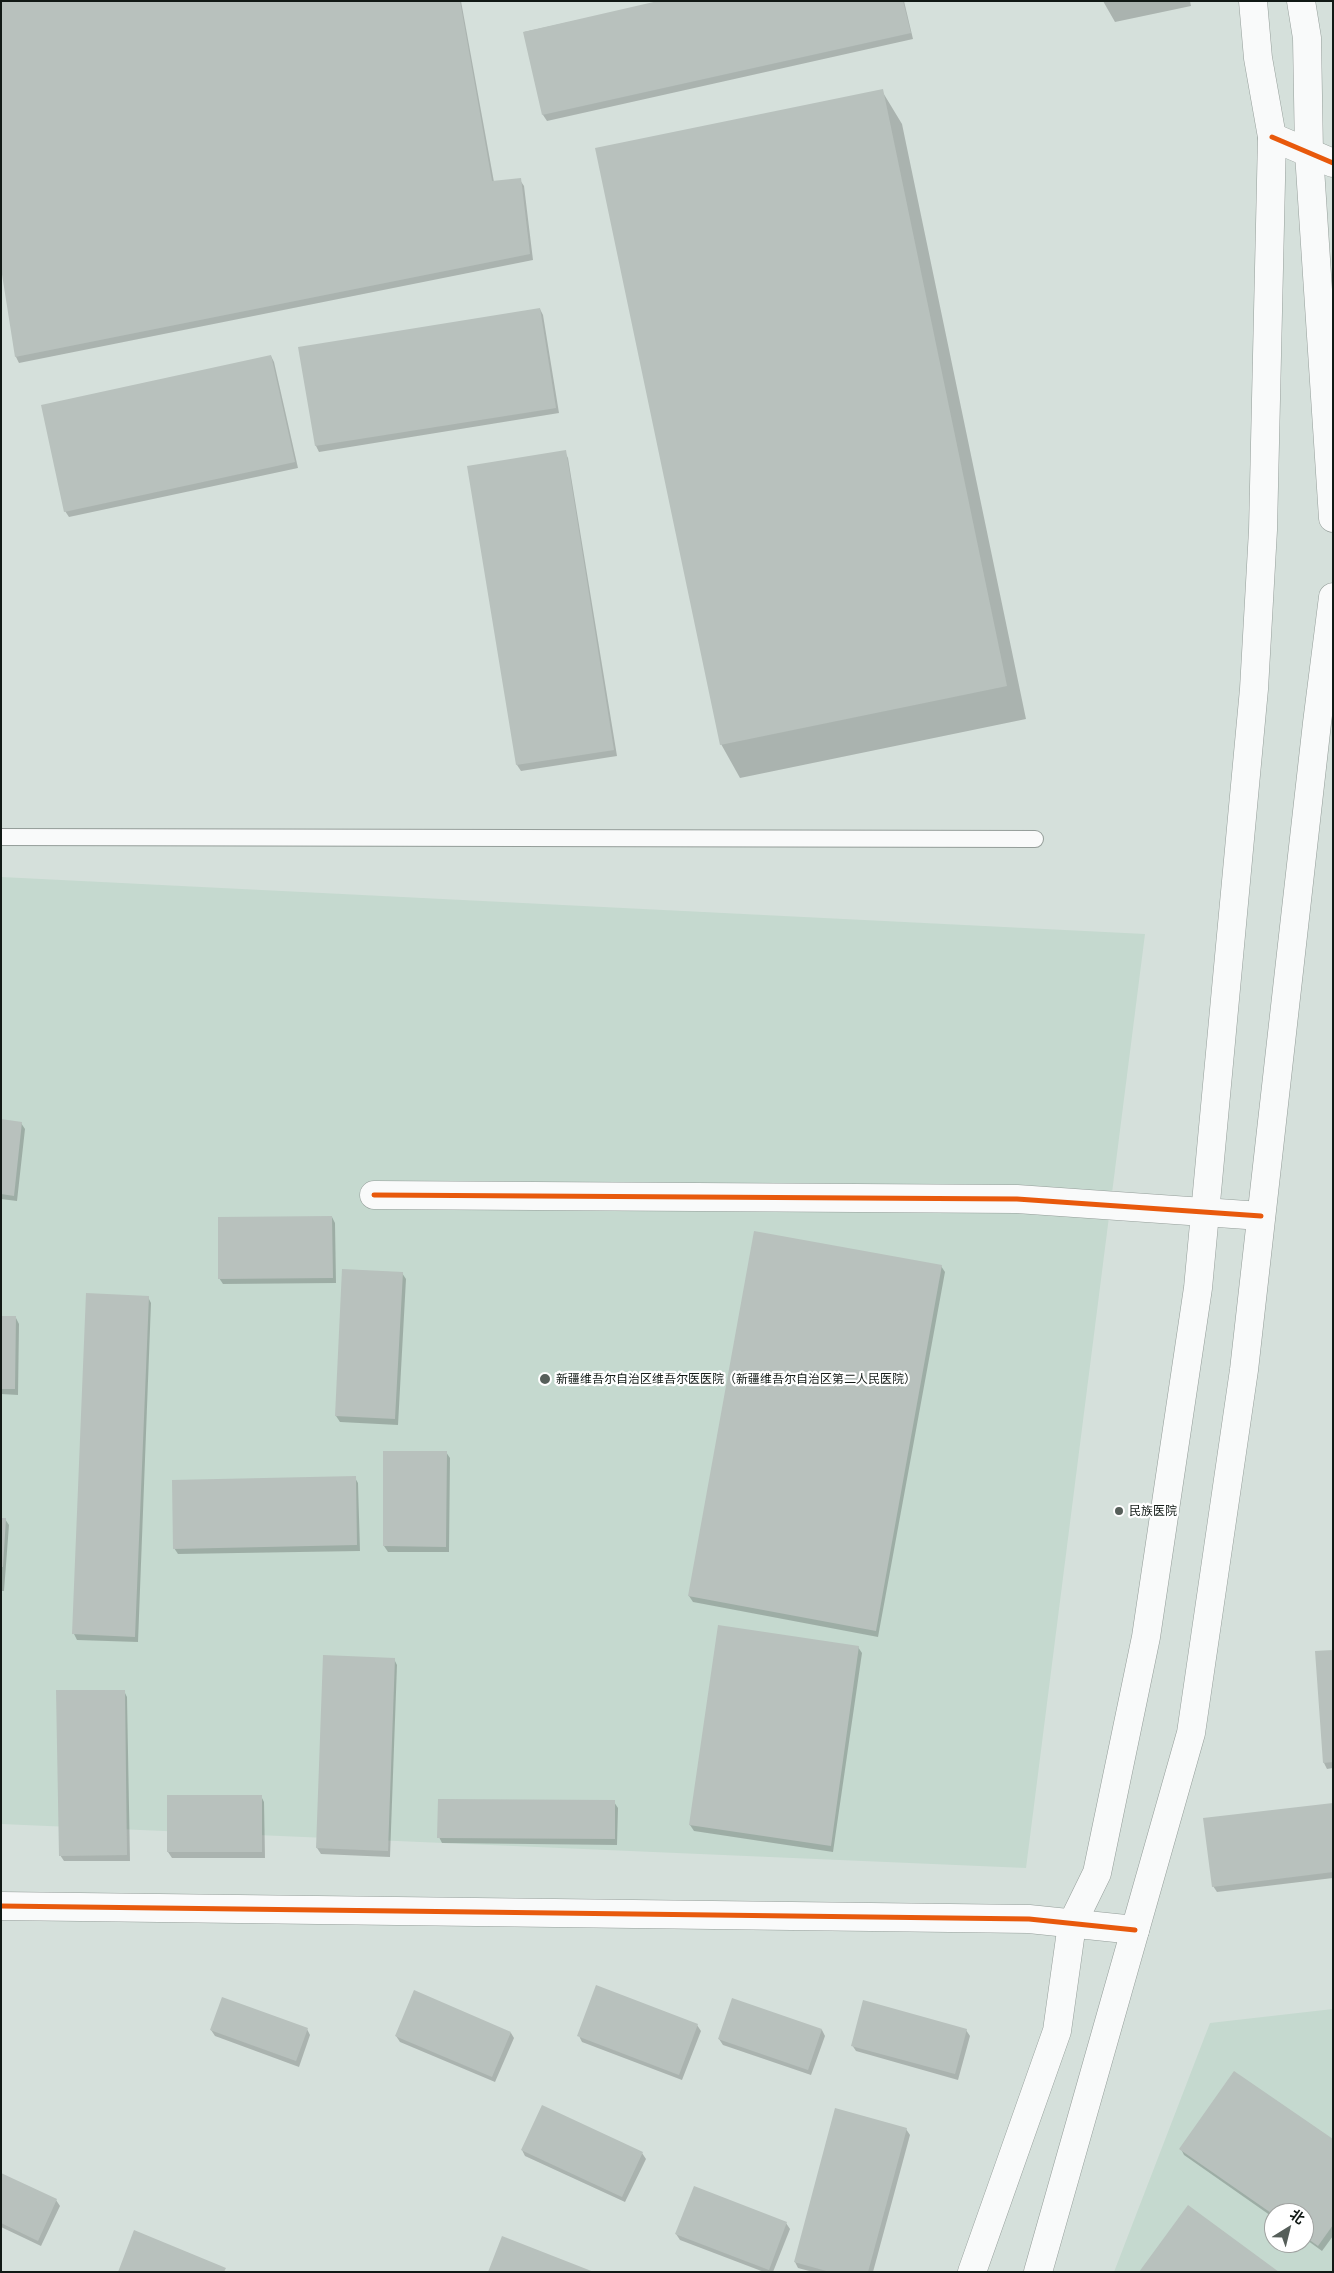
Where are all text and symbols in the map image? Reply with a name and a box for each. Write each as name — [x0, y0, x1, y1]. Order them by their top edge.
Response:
marker: 新疆维吾尔自治区维吾尔医医院（新疆维吾尔自治区第二人民医院） — [538, 1372, 552, 1386]
place label: 新疆维吾尔自治区维吾尔医医院（新疆维吾尔自治区第二人民医院） — [556, 1372, 916, 1386]
place label: 民族医院 — [1129, 1504, 1177, 1518]
marker: 民族医院 — [1113, 1505, 1125, 1517]
north arrow — [1264, 2203, 1314, 2253]
text: 北 — [1287, 2206, 1308, 2227]

